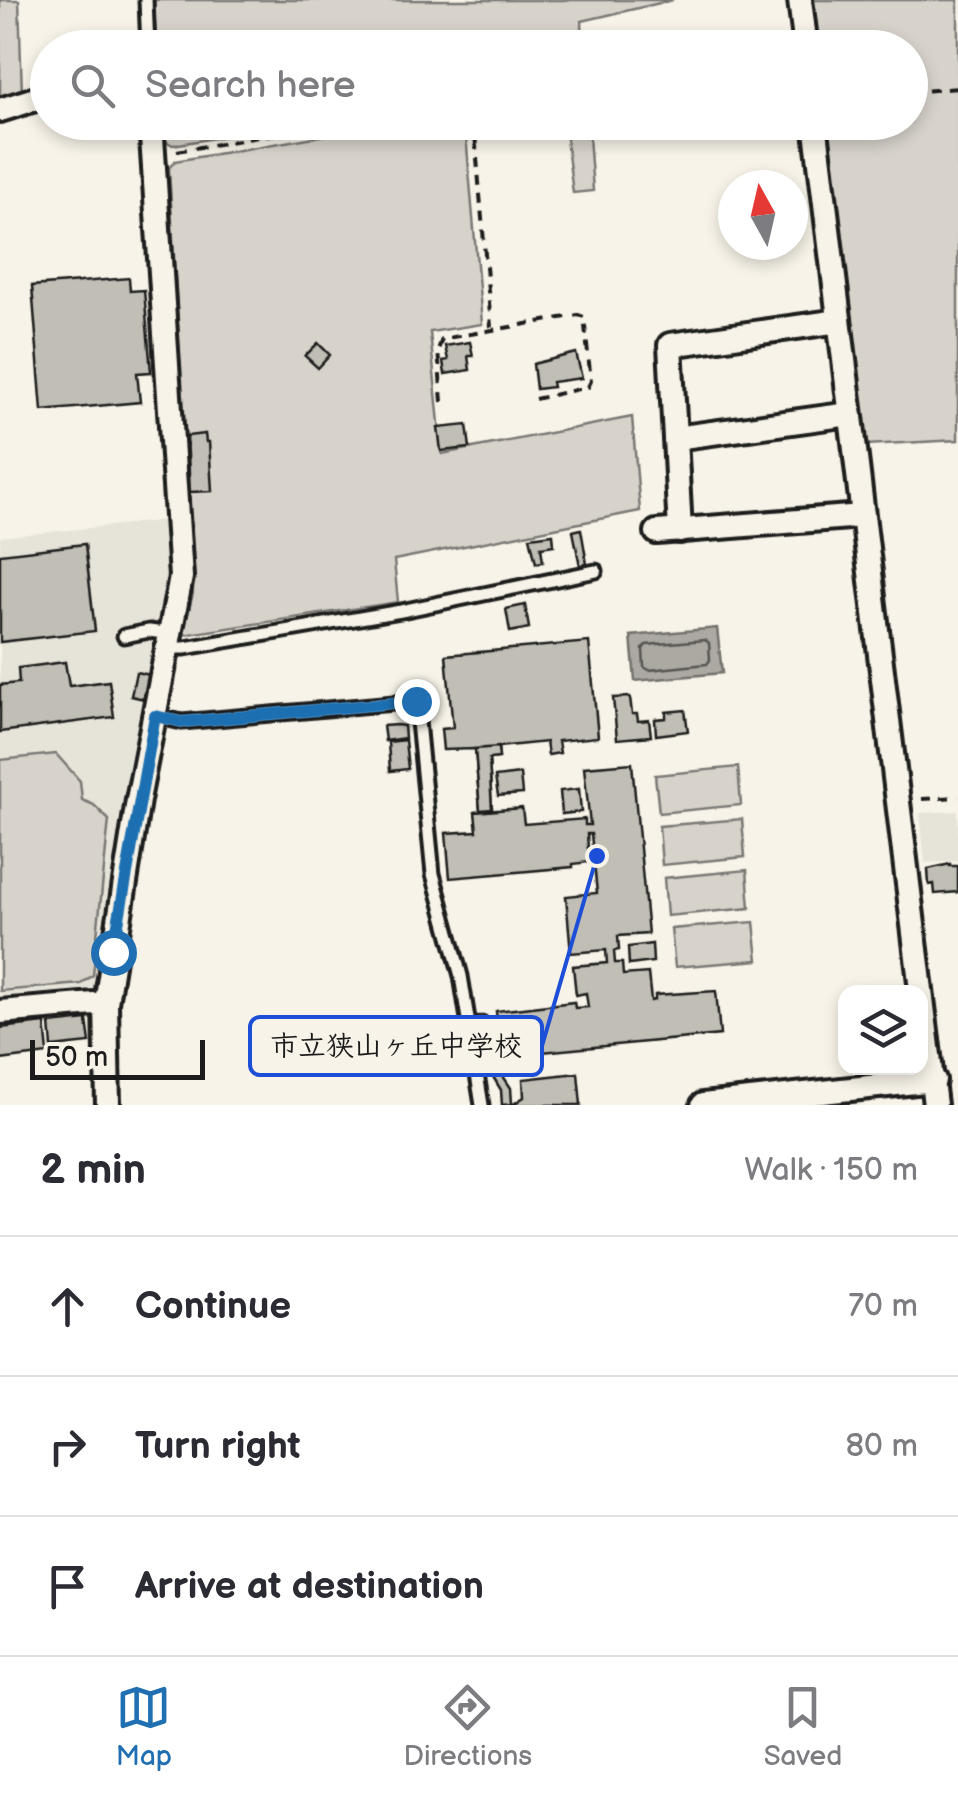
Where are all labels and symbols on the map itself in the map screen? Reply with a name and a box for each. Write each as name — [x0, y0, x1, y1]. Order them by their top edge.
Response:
north arrow — [718, 170, 808, 260]
route end — [394, 679, 440, 725]
route start — [91, 930, 137, 976]
callout: 市立狭山ヶ丘中学校 — [250, 1017, 542, 1075]
text: 市立狭山ヶ丘中学校 — [270, 1030, 522, 1063]
scale bar — [30, 1035, 205, 1080]

